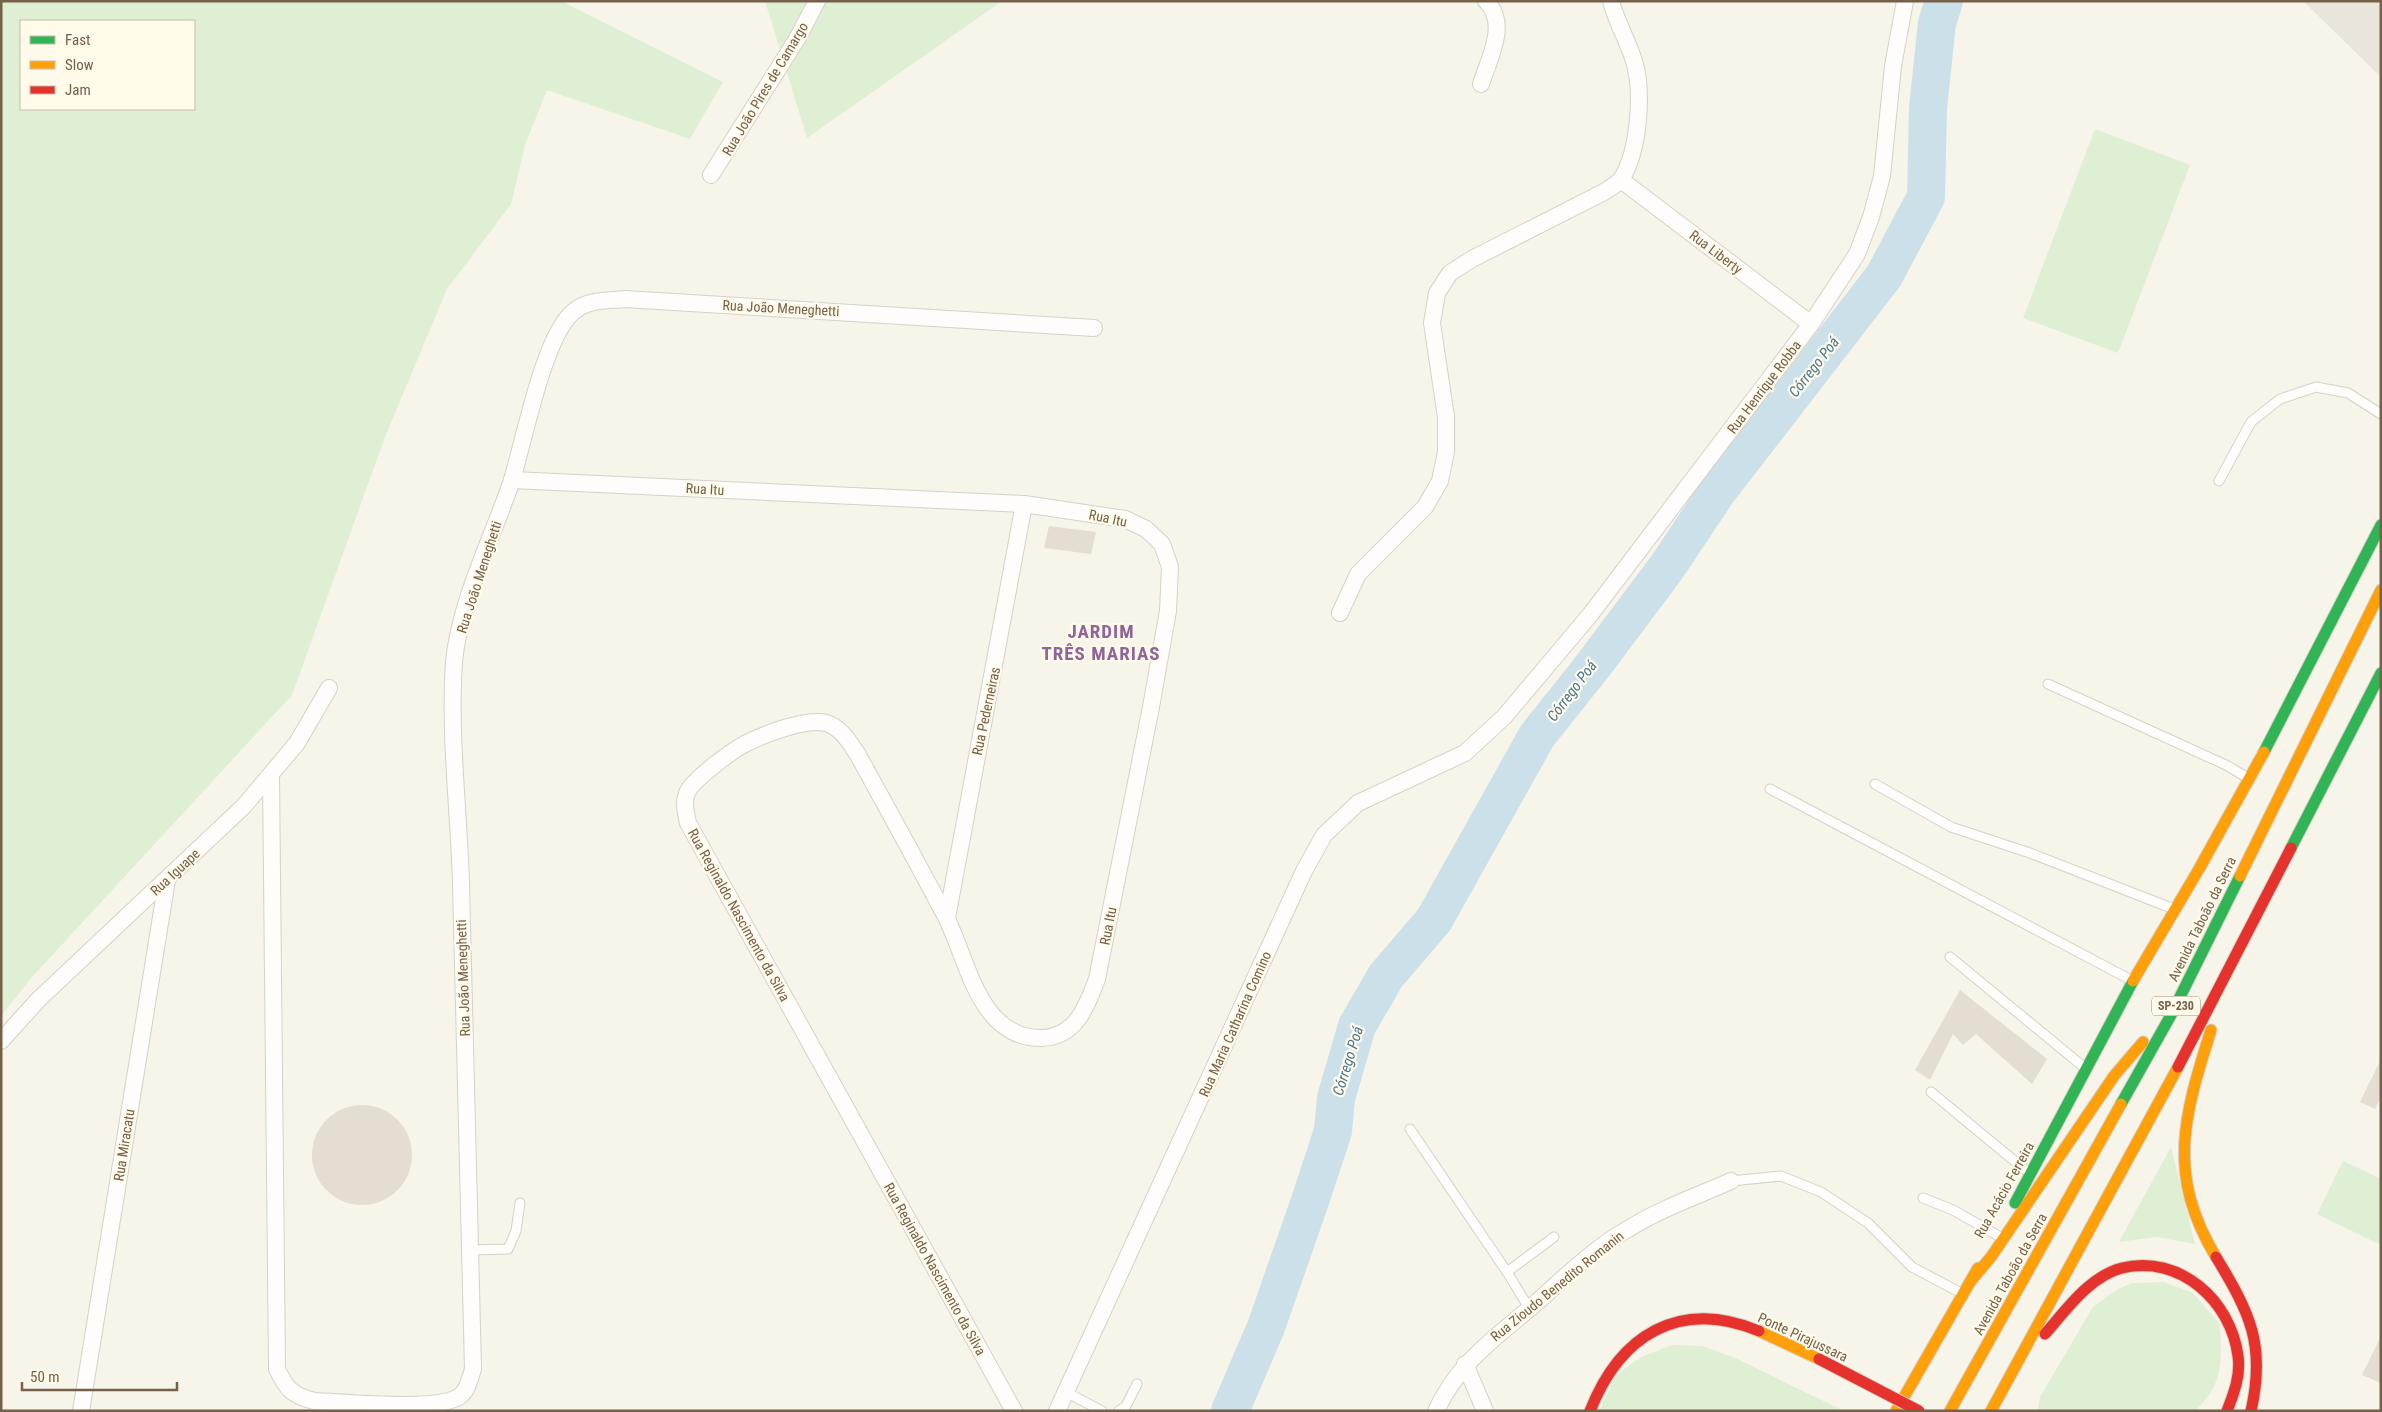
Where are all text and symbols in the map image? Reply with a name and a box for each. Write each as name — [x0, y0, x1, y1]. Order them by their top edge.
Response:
street label: Rua João Pires de Camargo — [719, 19, 811, 159]
legend — [20, 20, 195, 110]
text: Fast — [65, 31, 90, 49]
text: Slow — [65, 56, 94, 74]
text: Jam — [65, 81, 91, 99]
street label: Rua Liberty — [1686, 227, 1746, 277]
street label: Rua João Meneghetti — [722, 297, 840, 319]
water label: Córrego Poá — [1785, 333, 1844, 401]
street label: Rua Henrique Robba — [1724, 337, 1804, 437]
street label: Rua Itu — [685, 480, 725, 498]
street label: Rua Itu — [1087, 506, 1129, 530]
street label: Rua João Meneghetti — [453, 519, 505, 635]
district label: JARDIM TRÊS MARIAS — [1041, 620, 1161, 665]
water label: Córrego Poá — [1543, 656, 1601, 725]
street label: Rua Pederneiras — [969, 665, 1003, 757]
street label: Rua Reginaldo Nascimento da Silva — [685, 826, 793, 1004]
street label: Rua Iguape — [147, 845, 203, 899]
street label: Avenida Taboão da Serra — [2165, 854, 2239, 984]
street label: Rua Itu — [1096, 906, 1120, 946]
street label: Rua João Meneghetti — [453, 919, 473, 1037]
street label: Rua Maria Catharina Comino — [1196, 949, 1274, 1099]
road number: SP-230 — [2152, 996, 2200, 1016]
water label: Córrego Poá — [1329, 1023, 1367, 1098]
street label: Rua Miracatu — [110, 1108, 138, 1182]
street label: Rua Acácio Ferreira — [1971, 1139, 2037, 1241]
street label: Rua Reginaldo Nascimento da Silva — [881, 1180, 989, 1358]
street label: Avenida Taboão da Serra — [1970, 1210, 2050, 1338]
street label: Rua Zioudo Benedito Romanin — [1487, 1228, 1627, 1344]
street label: Ponte Pirajussara — [1756, 1309, 1850, 1365]
scale bar — [22, 1360, 178, 1392]
text: 50 m — [30, 1368, 60, 1386]

